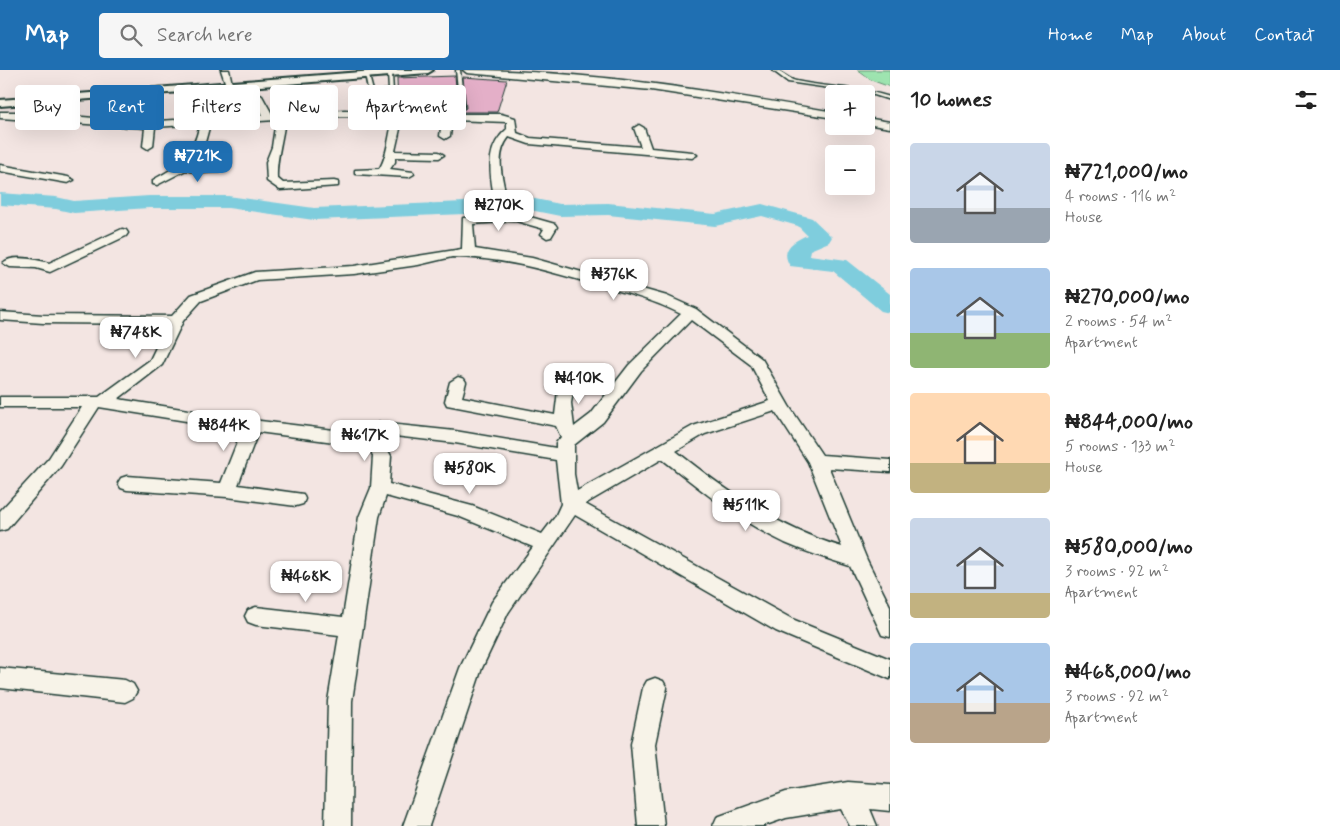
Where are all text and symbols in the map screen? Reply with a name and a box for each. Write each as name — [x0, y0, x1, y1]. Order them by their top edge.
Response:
search box — [99, 13, 449, 58]
text: Map — [25, 20, 69, 51]
icon: search — [117, 21, 145, 49]
text: Search here — [157, 23, 253, 48]
text: Home — [1048, 23, 1093, 47]
text: Map — [1121, 23, 1154, 47]
text: About — [1182, 23, 1226, 47]
text: Contact — [1254, 23, 1315, 47]
chip: Buy — [15, 85, 80, 130]
chip: Rent — [90, 85, 164, 130]
chip: Filters — [174, 85, 260, 130]
chip: New — [270, 85, 338, 130]
chip: Apartment — [348, 85, 466, 130]
map controls — [825, 85, 875, 195]
button: + — [825, 85, 875, 135]
text: 10 homes — [910, 86, 992, 114]
icon: filters — [1292, 86, 1320, 114]
pin: ₦721K — [163, 140, 233, 183]
button: − — [825, 145, 875, 195]
text: ₦721K — [174, 146, 222, 167]
text: ₦721,000/mo — [1065, 158, 1188, 186]
icon: home — [950, 163, 1010, 223]
text: 4 rooms · 116 m² — [1065, 186, 1176, 207]
pin: ₦270K — [464, 190, 534, 232]
text: ₦270K — [475, 195, 523, 216]
text: House — [1065, 207, 1103, 228]
pin: ₦376K — [579, 258, 649, 301]
text: ₦376K — [591, 264, 637, 285]
text: ₦270,000/mo — [1065, 283, 1189, 311]
icon: home — [950, 288, 1010, 348]
text: 2 rooms · 54 m² — [1065, 311, 1172, 332]
pin: ₦748K — [101, 316, 171, 359]
text: ₦748K — [111, 322, 161, 343]
text: Apartment — [1065, 332, 1138, 353]
pin: ₦410K — [544, 362, 614, 405]
text: ₦410K — [555, 368, 603, 389]
text: ₦844,000/mo — [1065, 408, 1193, 436]
pin: ₦844K — [189, 410, 259, 452]
icon: home — [950, 413, 1010, 473]
text: ₦844K — [199, 415, 250, 436]
pin: ₦617K — [330, 420, 400, 462]
text: ₦617K — [342, 425, 388, 446]
text: 5 rooms · 133 m² — [1065, 436, 1175, 457]
pin: ₦580K — [435, 452, 505, 495]
text: House — [1065, 457, 1103, 478]
text: ₦580K — [445, 458, 495, 479]
pin: ₦511K — [711, 490, 781, 532]
text: ₦511K — [723, 495, 769, 516]
text: ₦580,000/mo — [1065, 533, 1193, 561]
icon: home — [950, 538, 1010, 598]
pin: ₦468K — [271, 560, 341, 603]
text: 3 rooms · 92 m² — [1065, 561, 1169, 582]
text: ₦468K — [281, 566, 331, 587]
text: Apartment — [1065, 582, 1138, 603]
text: ₦468,000/mo — [1065, 658, 1191, 686]
icon: home — [950, 663, 1010, 723]
text: 3 rooms · 92 m² — [1065, 686, 1169, 707]
text: Apartment — [1065, 707, 1138, 728]

